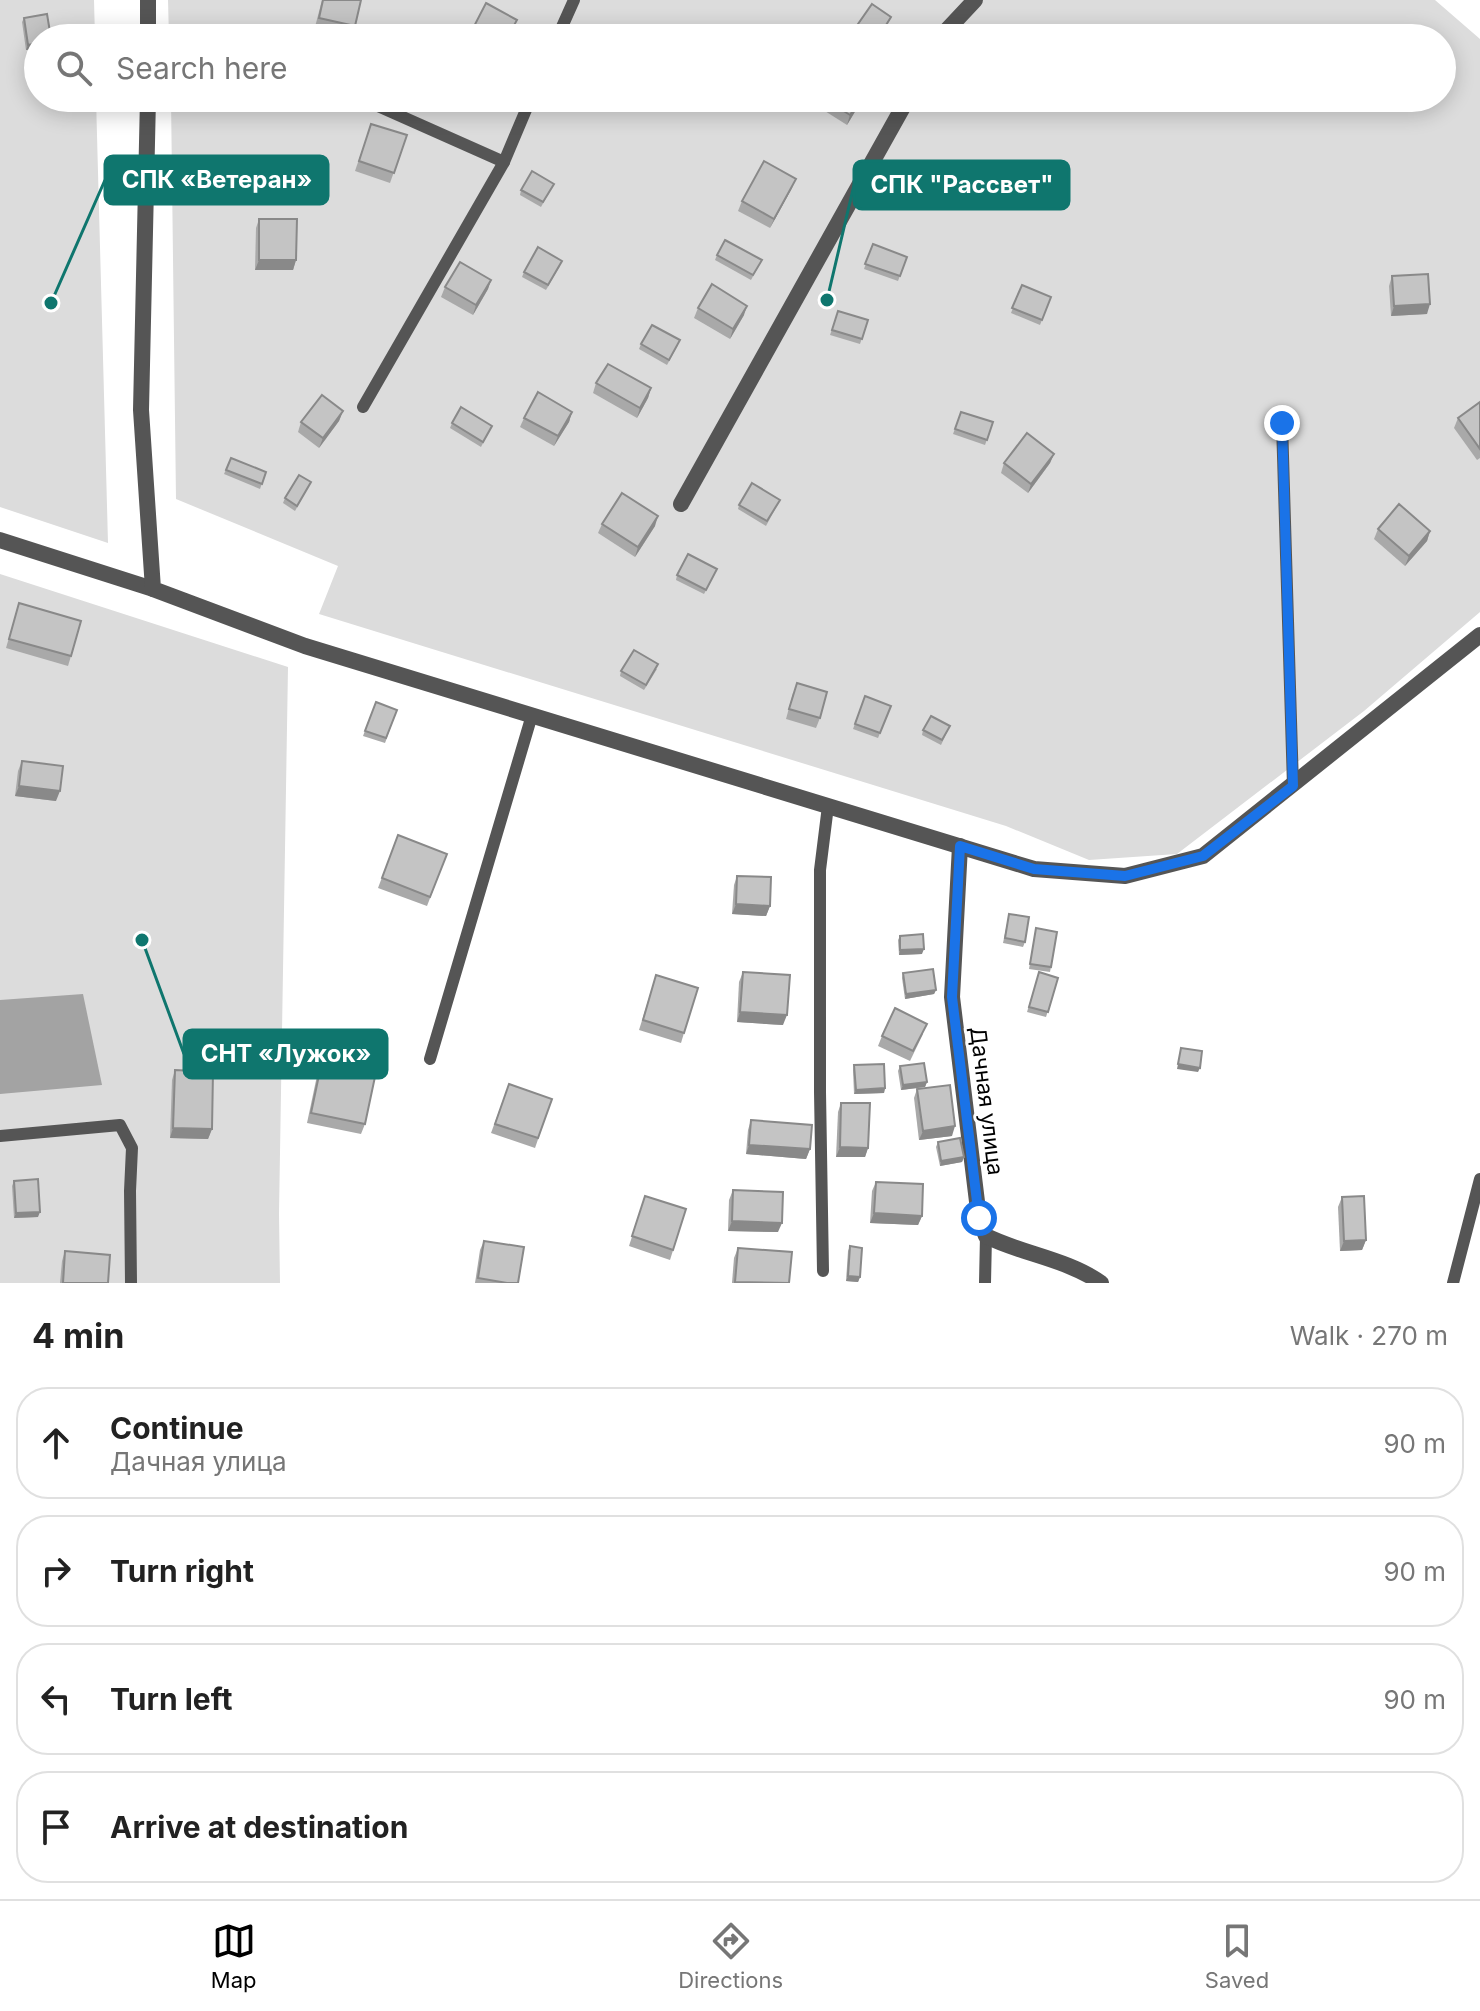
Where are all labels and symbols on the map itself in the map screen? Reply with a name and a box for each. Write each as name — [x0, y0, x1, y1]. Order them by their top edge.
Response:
callout: СПК «Ветеран» — [105, 156, 328, 204]
callout: СПК "Рассвет" — [854, 161, 1069, 209]
text: СПК «Ветеран» — [122, 165, 312, 194]
text: СПК "Рассвет" — [871, 170, 1053, 199]
route end — [1264, 405, 1300, 441]
street label: Дачная улица — [965, 1025, 1009, 1177]
callout: СНТ «Лужок» — [184, 1030, 387, 1078]
text: СНТ «Лужок» — [201, 1039, 371, 1068]
route start — [961, 1200, 997, 1236]

